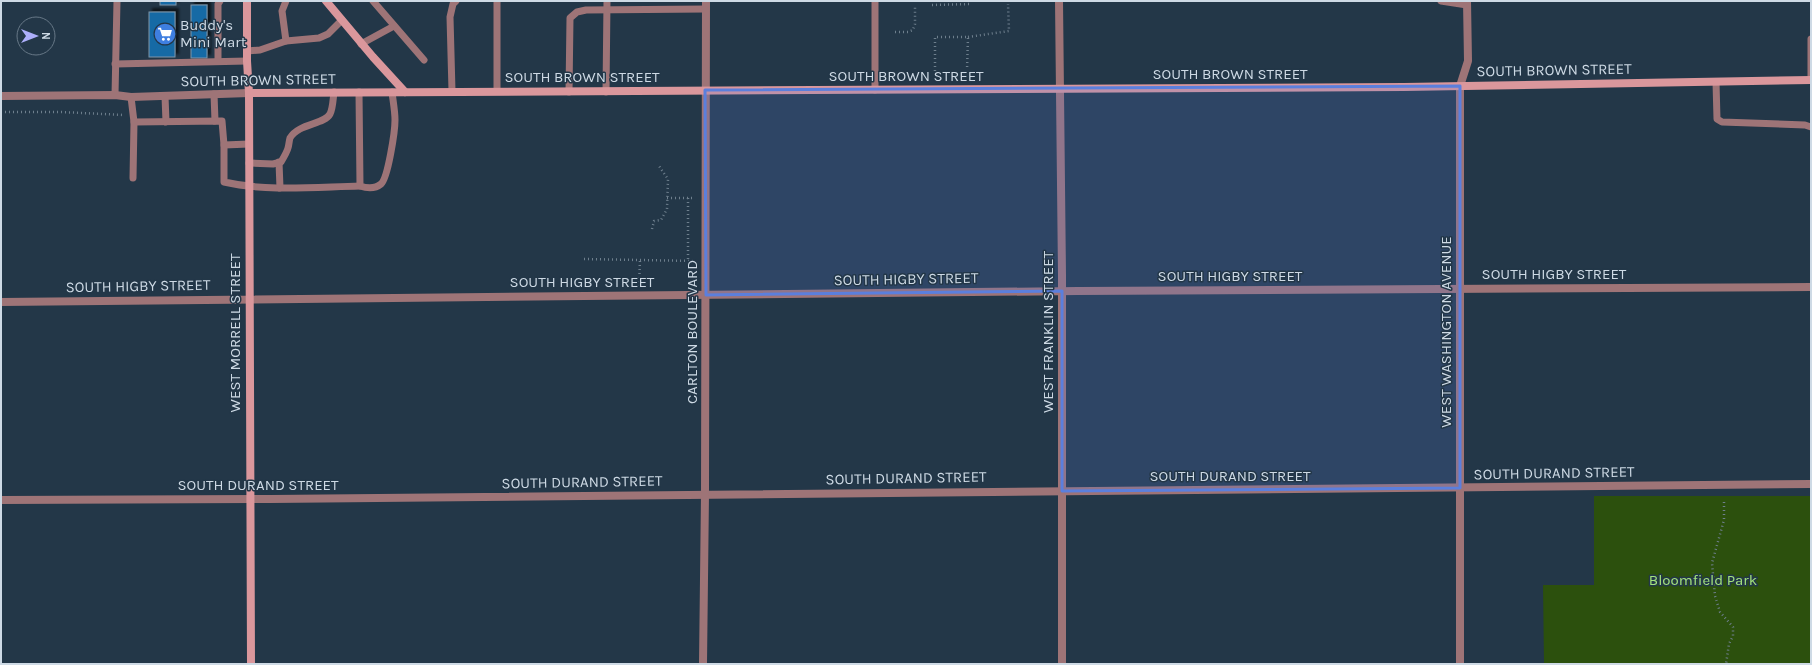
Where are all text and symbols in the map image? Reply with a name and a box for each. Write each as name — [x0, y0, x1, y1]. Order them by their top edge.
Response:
north arrow — [16, 16, 56, 56]
place label: Buddy's Mini Mart — [180, 16, 247, 51]
supermarket icon: Buddy's Mini Mart — [152, 21, 178, 47]
text: N — [39, 32, 52, 40]
street label: SOUTH BROWN STREET — [1476, 60, 1632, 80]
street label: SOUTH BROWN STREET — [1152, 65, 1308, 83]
street label: SOUTH BROWN STREET — [828, 67, 984, 85]
street label: SOUTH BROWN STREET — [504, 68, 660, 86]
street label: SOUTH BROWN STREET — [180, 70, 336, 90]
street label: WEST WASHINGTON AVENUE — [1437, 236, 1455, 428]
street label: WEST FRANKLIN STREET — [1039, 250, 1057, 413]
street label: WEST MORRELL STREET — [226, 253, 244, 412]
street label: CARLTON BOULEVARD — [683, 260, 701, 404]
street label: SOUTH HIGBY STREET — [1482, 265, 1627, 283]
street label: SOUTH HIGBY STREET — [1158, 267, 1303, 285]
street label: SOUTH HIGBY STREET — [833, 269, 979, 289]
street label: SOUTH HIGBY STREET — [510, 273, 655, 291]
street label: SOUTH HIGBY STREET — [65, 276, 211, 296]
street label: SOUTH DURAND STREET — [1473, 463, 1635, 483]
street label: SOUTH DURAND STREET — [1150, 467, 1311, 485]
street label: SOUTH DURAND STREET — [825, 468, 987, 488]
street label: SOUTH DURAND STREET — [501, 472, 663, 492]
street label: SOUTH DURAND STREET — [178, 476, 339, 494]
park label: Bloomfield Park — [1649, 571, 1757, 589]

